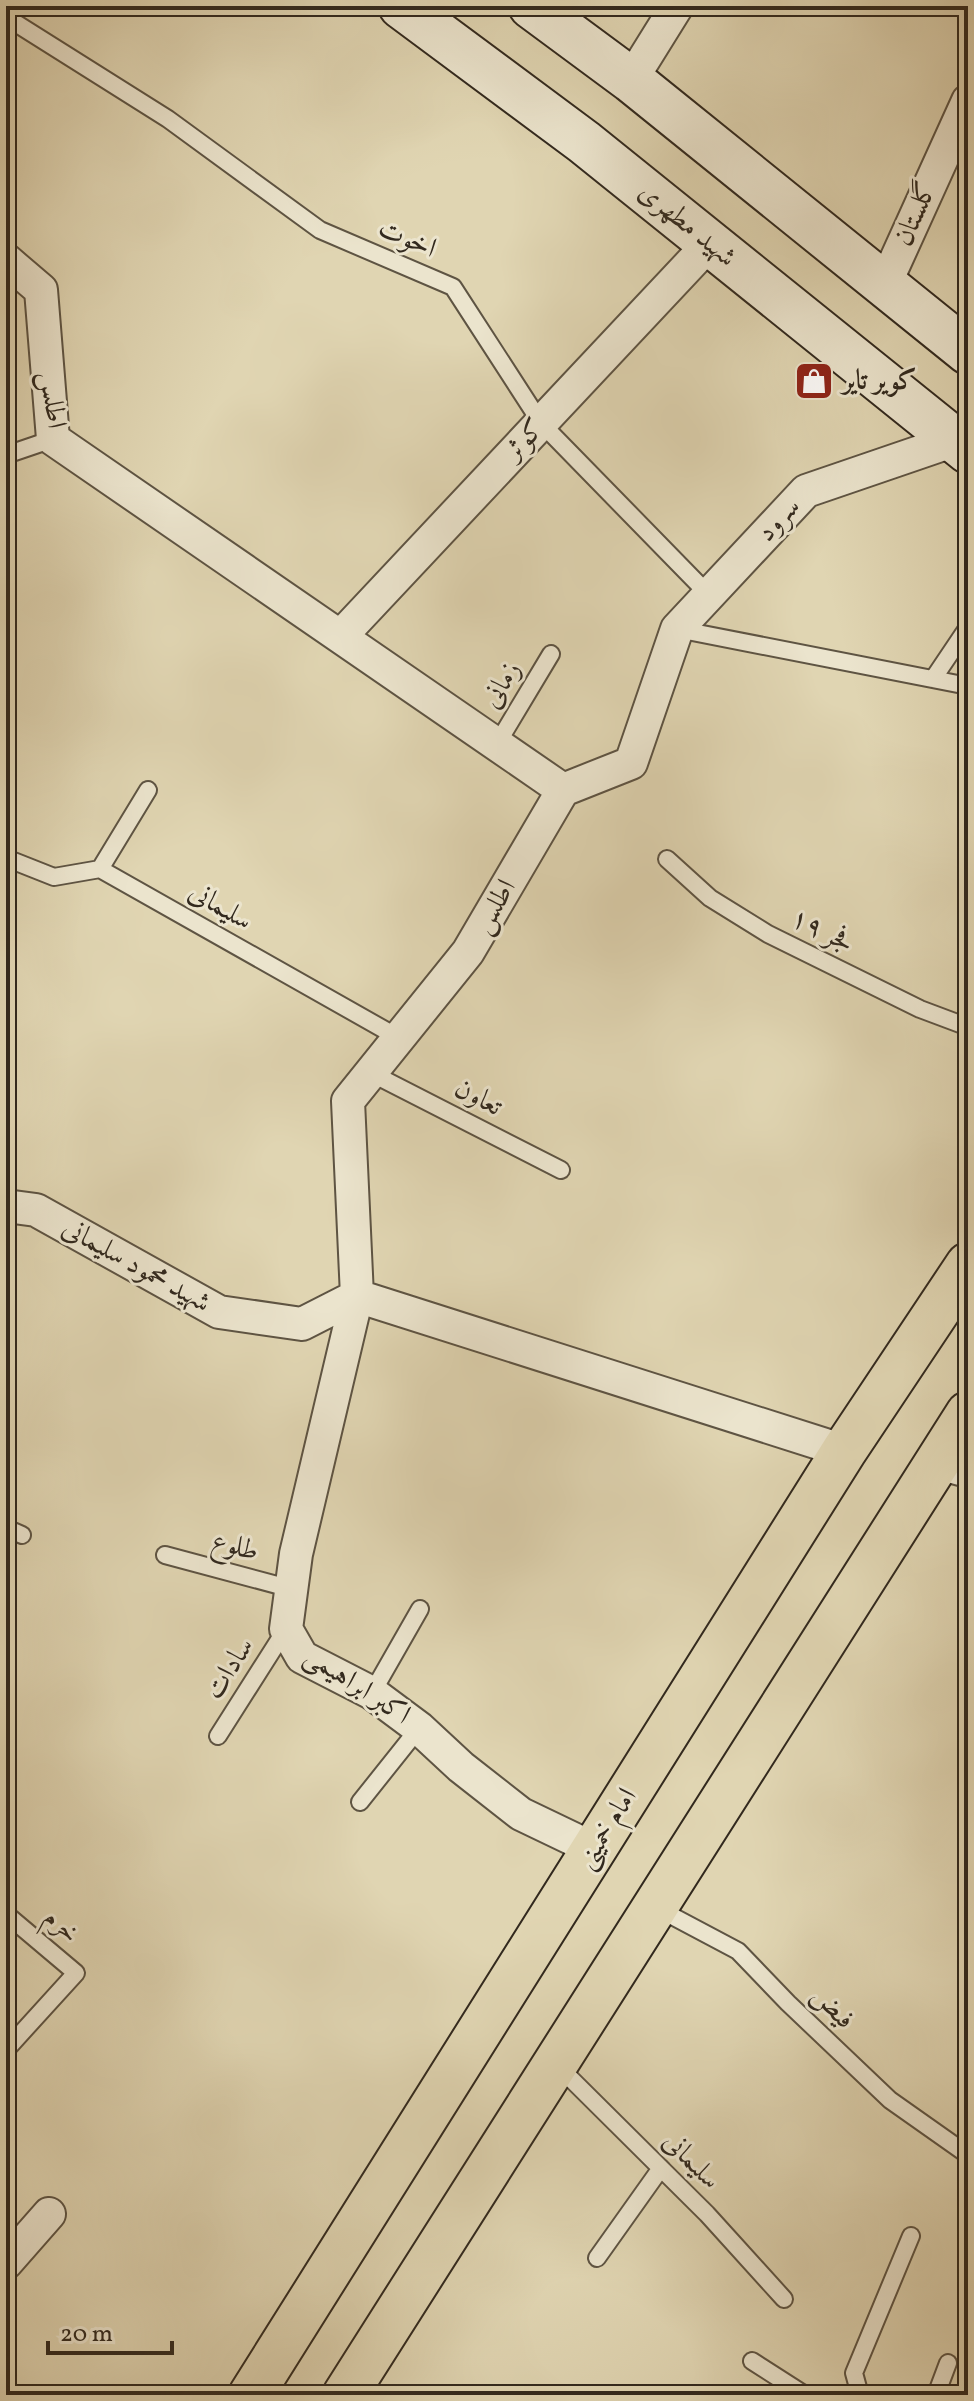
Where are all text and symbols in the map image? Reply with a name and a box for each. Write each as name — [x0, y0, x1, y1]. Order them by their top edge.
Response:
street label: شهید مطهری — [630, 173, 744, 277]
street label: گلستان — [885, 175, 947, 253]
street label: اخوت — [372, 209, 442, 269]
shop icon: کویر تایر — [793, 360, 835, 402]
place label: کویر تایر — [839, 362, 917, 401]
street label: اطلس — [29, 369, 75, 431]
street label: کوثر — [493, 410, 555, 472]
street label: سرود — [748, 489, 810, 551]
street label: زمانی — [473, 654, 531, 716]
street label: اطلس — [464, 872, 526, 942]
street label: سلیمانی — [181, 873, 259, 941]
street label: فجر ۱۹ — [784, 899, 860, 963]
street label: تعاون — [447, 1069, 509, 1127]
street label: شهید محمود سلیمانی — [55, 1209, 217, 1323]
street label: طلوع — [207, 1522, 263, 1574]
street label: سادات — [196, 1630, 264, 1708]
street label: اکبر ابراهیمی — [296, 1637, 418, 1735]
street label: امام خمینی — [567, 1781, 650, 1879]
street label: خرم — [32, 1899, 88, 1955]
street label: فیض — [801, 1977, 863, 2039]
street label: سلیمانی — [653, 2123, 729, 2199]
scale bar — [48, 2305, 172, 2355]
text: 20 m — [60, 2318, 113, 2352]

